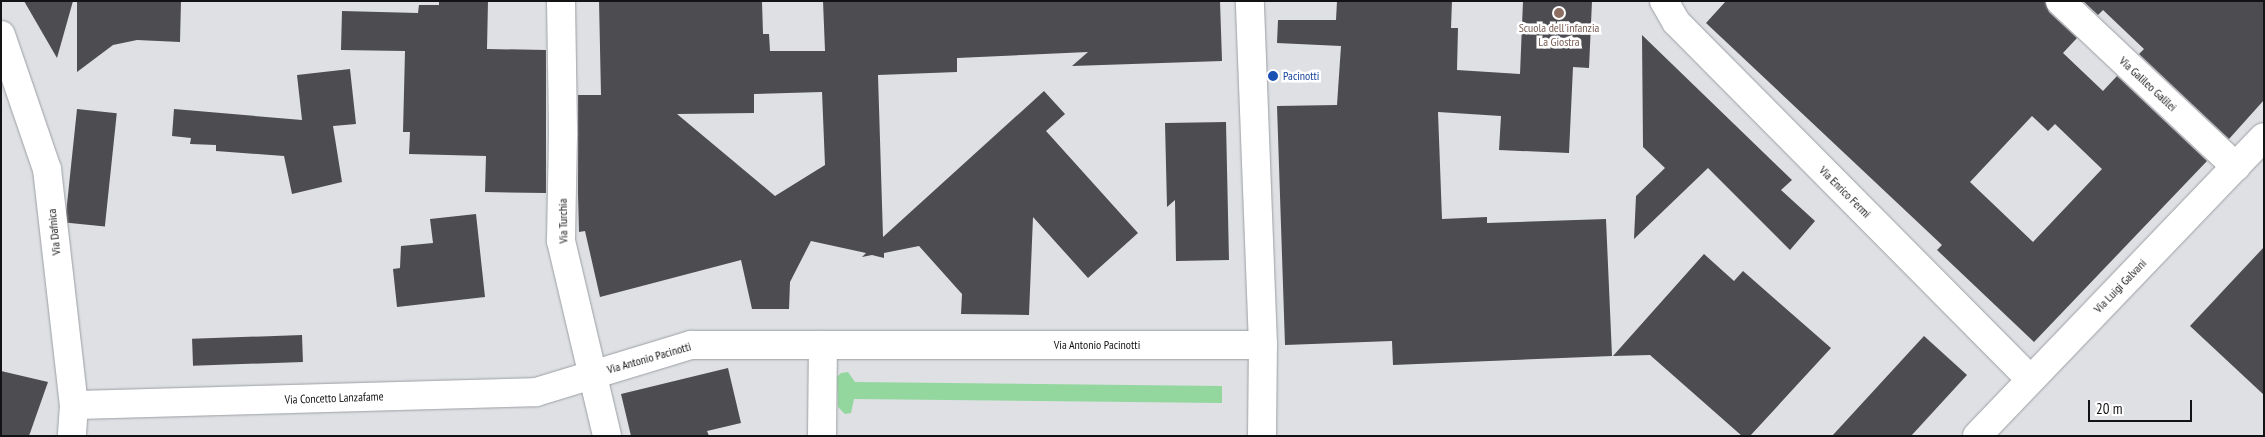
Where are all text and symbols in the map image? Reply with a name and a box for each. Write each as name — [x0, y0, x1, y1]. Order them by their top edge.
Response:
marker: Scuola dell'infanzia La Giostra — [1553, 7, 1565, 19]
place label: Scuola dell'infanzia La Giostra — [1519, 21, 1599, 49]
street label: Via Galileo Galilei — [2116, 54, 2180, 114]
place label: Pacinotti — [1283, 69, 1319, 83]
marker: Pacinotti — [1267, 70, 1279, 82]
street label: Via Enrico Fermi — [1816, 163, 1874, 221]
street label: Via Turchia — [555, 198, 571, 244]
street label: Via Dafnica — [44, 208, 64, 256]
street label: Via Luigi Galvani — [2091, 256, 2149, 316]
street label: Via Antonio Pacinotti — [1054, 338, 1140, 352]
street label: Via Antonio Pacinotti — [605, 339, 693, 377]
street label: Via Concetto Lanzafame — [284, 389, 384, 407]
scale bar — [2090, 390, 2194, 422]
text: 20 m — [2096, 399, 2122, 418]

